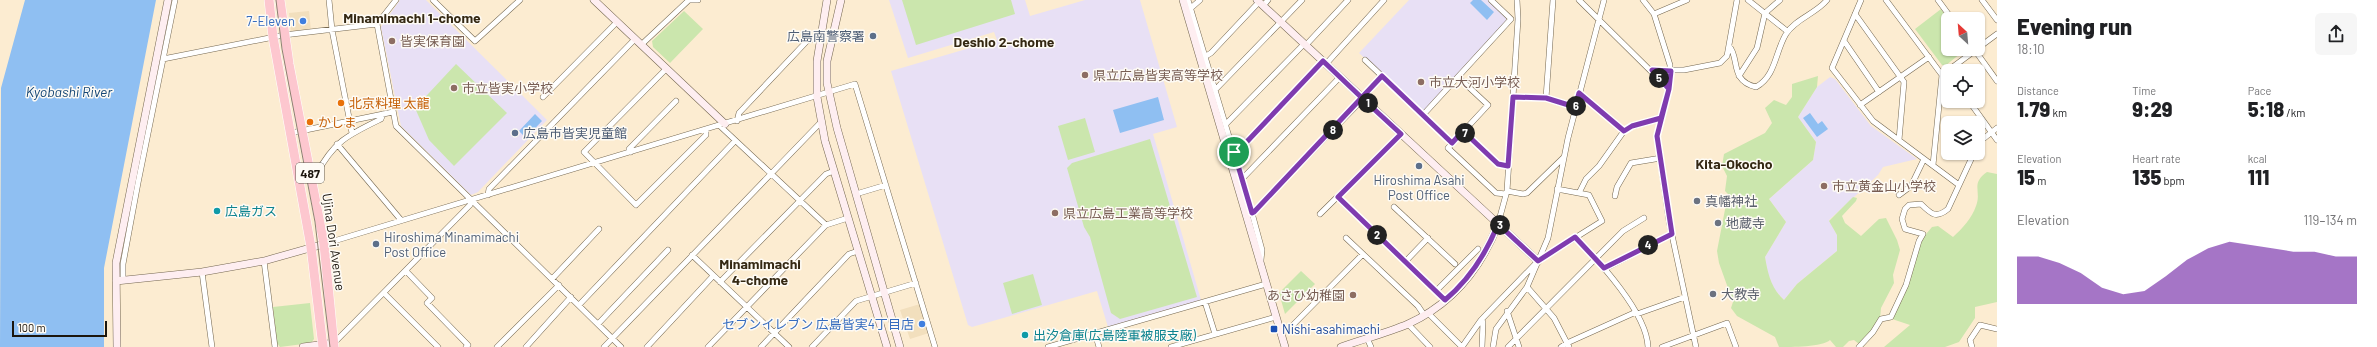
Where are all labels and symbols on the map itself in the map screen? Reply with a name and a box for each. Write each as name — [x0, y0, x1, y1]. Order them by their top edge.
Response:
district label: Minamimachi 1-chome — [343, 9, 481, 26]
north arrow — [1941, 12, 1985, 56]
place label: 7-Eleven — [246, 13, 295, 29]
marker: 7-Eleven — [298, 16, 308, 26]
place label: 広島南警察署 — [787, 28, 865, 44]
marker: 広島南警察署 — [868, 31, 878, 41]
place label: 皆実保育園 — [400, 33, 465, 49]
district label: Deshio 2-chome — [954, 33, 1055, 50]
marker: 皆実保育園 — [387, 36, 397, 46]
place label: 県立広島皆実高等学校 — [1093, 67, 1223, 83]
pin: 5 — [1649, 68, 1669, 88]
marker: 県立広島皆実高等学校 — [1080, 70, 1090, 80]
place label: 市立大河小学校 — [1429, 74, 1520, 90]
marker: 市立大河小学校 — [1416, 77, 1426, 87]
place label: 市立皆実小学校 — [462, 80, 553, 96]
water label: Kyobashi River — [26, 83, 113, 100]
marker: 市立皆実小学校 — [449, 83, 459, 93]
pin: 1 — [1358, 93, 1378, 113]
place label: 北京料理 太龍 — [349, 95, 430, 111]
pin: 6 — [1566, 96, 1586, 116]
marker: 北京料理 太龍 — [336, 98, 346, 108]
place label: かしま — [318, 114, 357, 130]
marker: かしま — [305, 117, 315, 127]
pin: 8 — [1323, 120, 1343, 140]
pin: 7 — [1455, 123, 1475, 143]
place label: 広島市皆実児童館 — [523, 125, 627, 141]
marker: 広島市皆実児童館 — [510, 128, 520, 138]
pin — [1217, 135, 1251, 169]
district label: Kita-Okocho — [1695, 155, 1773, 172]
marker: Hiroshima Asahi Post Office — [1414, 161, 1424, 171]
road number: 487 — [296, 163, 324, 183]
place label: Hiroshima Asahi Post Office — [1373, 172, 1465, 203]
place label: 市立黄金山小学校 — [1832, 178, 1936, 194]
marker: 市立黄金山小学校 — [1819, 181, 1829, 191]
street label: Ujina Dori Avenue — [319, 192, 349, 292]
place label: 真幡神社 — [1705, 193, 1757, 209]
marker: 真幡神社 — [1692, 196, 1702, 206]
place label: 広島ガス — [225, 203, 277, 219]
place label: 県立広島工業高等学校 — [1063, 205, 1193, 221]
marker: 広島ガス — [212, 206, 222, 216]
marker: 県立広島工業高等学校 — [1050, 208, 1060, 218]
pin: 3 — [1490, 215, 1510, 235]
place label: 地蔵寺 — [1726, 215, 1765, 231]
marker: 地蔵寺 — [1713, 218, 1723, 228]
pin: 2 — [1367, 225, 1387, 245]
place label: Hiroshima Minamimachi Post Office — [384, 229, 519, 260]
pin: 4 — [1638, 235, 1658, 255]
marker: Hiroshima Minamimachi Post Office — [371, 239, 381, 249]
district label: Minamimachi 4-chome — [719, 255, 801, 288]
place label: 大教寺 — [1721, 286, 1760, 302]
place label: あさひ幼稚園 — [1267, 287, 1345, 303]
marker: 大教寺 — [1708, 289, 1718, 299]
marker: あさひ幼稚園 — [1348, 290, 1358, 300]
place label: セブンイレブン 広島皆実4丁目店 — [722, 316, 914, 332]
scale bar — [12, 319, 107, 338]
marker: セブンイレブン 広島皆実4丁目店 — [917, 319, 927, 329]
place label: Nishi-asahimachi — [1282, 321, 1380, 337]
marker: Nishi-asahimachi — [1269, 324, 1279, 334]
place label: 出汐倉庫(広島陸軍被服支廠) — [1033, 327, 1196, 343]
marker: 出汐倉庫(広島陸軍被服支廠) — [1020, 330, 1030, 340]

